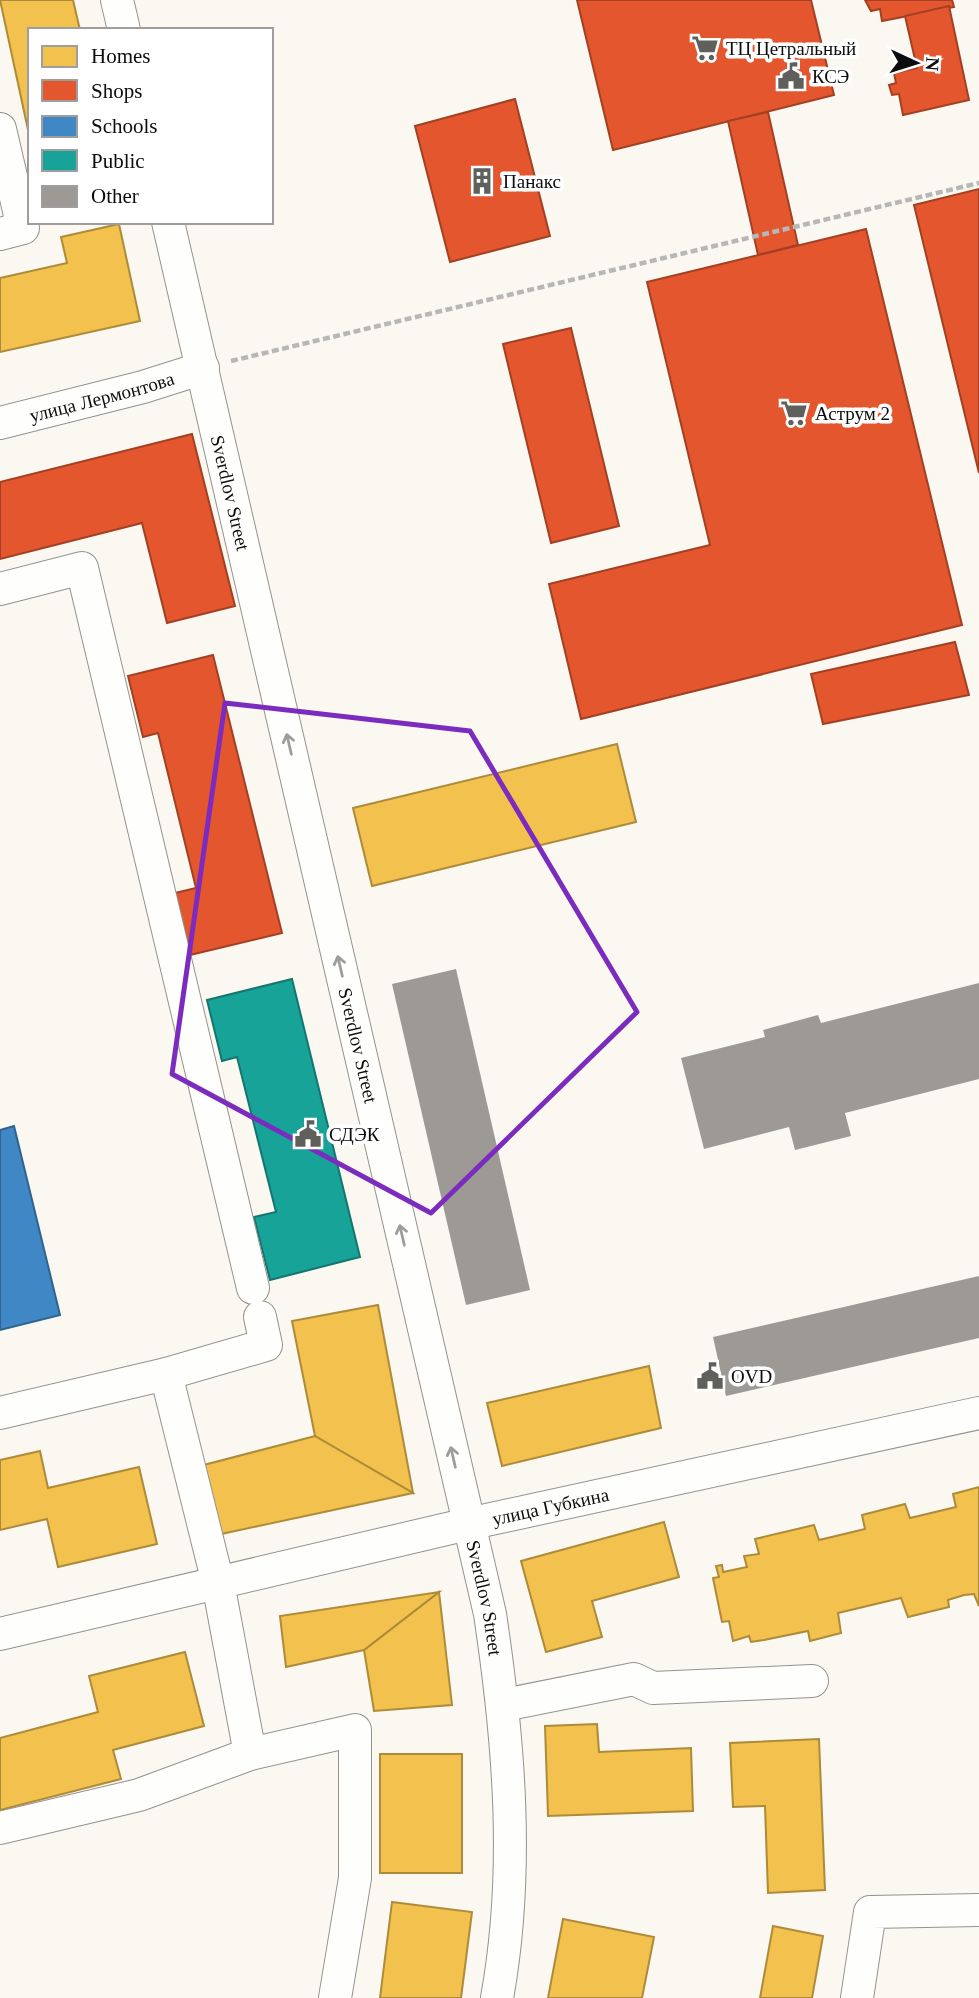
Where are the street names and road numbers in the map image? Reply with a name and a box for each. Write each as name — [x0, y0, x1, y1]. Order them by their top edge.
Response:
street label: улица Лермонтова — [27, 367, 177, 426]
street label: Sverdlov Street — [207, 433, 254, 553]
street label: Sverdlov Street — [335, 986, 382, 1106]
street label: улица Губкина — [490, 1483, 611, 1529]
street label: Sverdlov Street — [463, 1538, 506, 1658]

